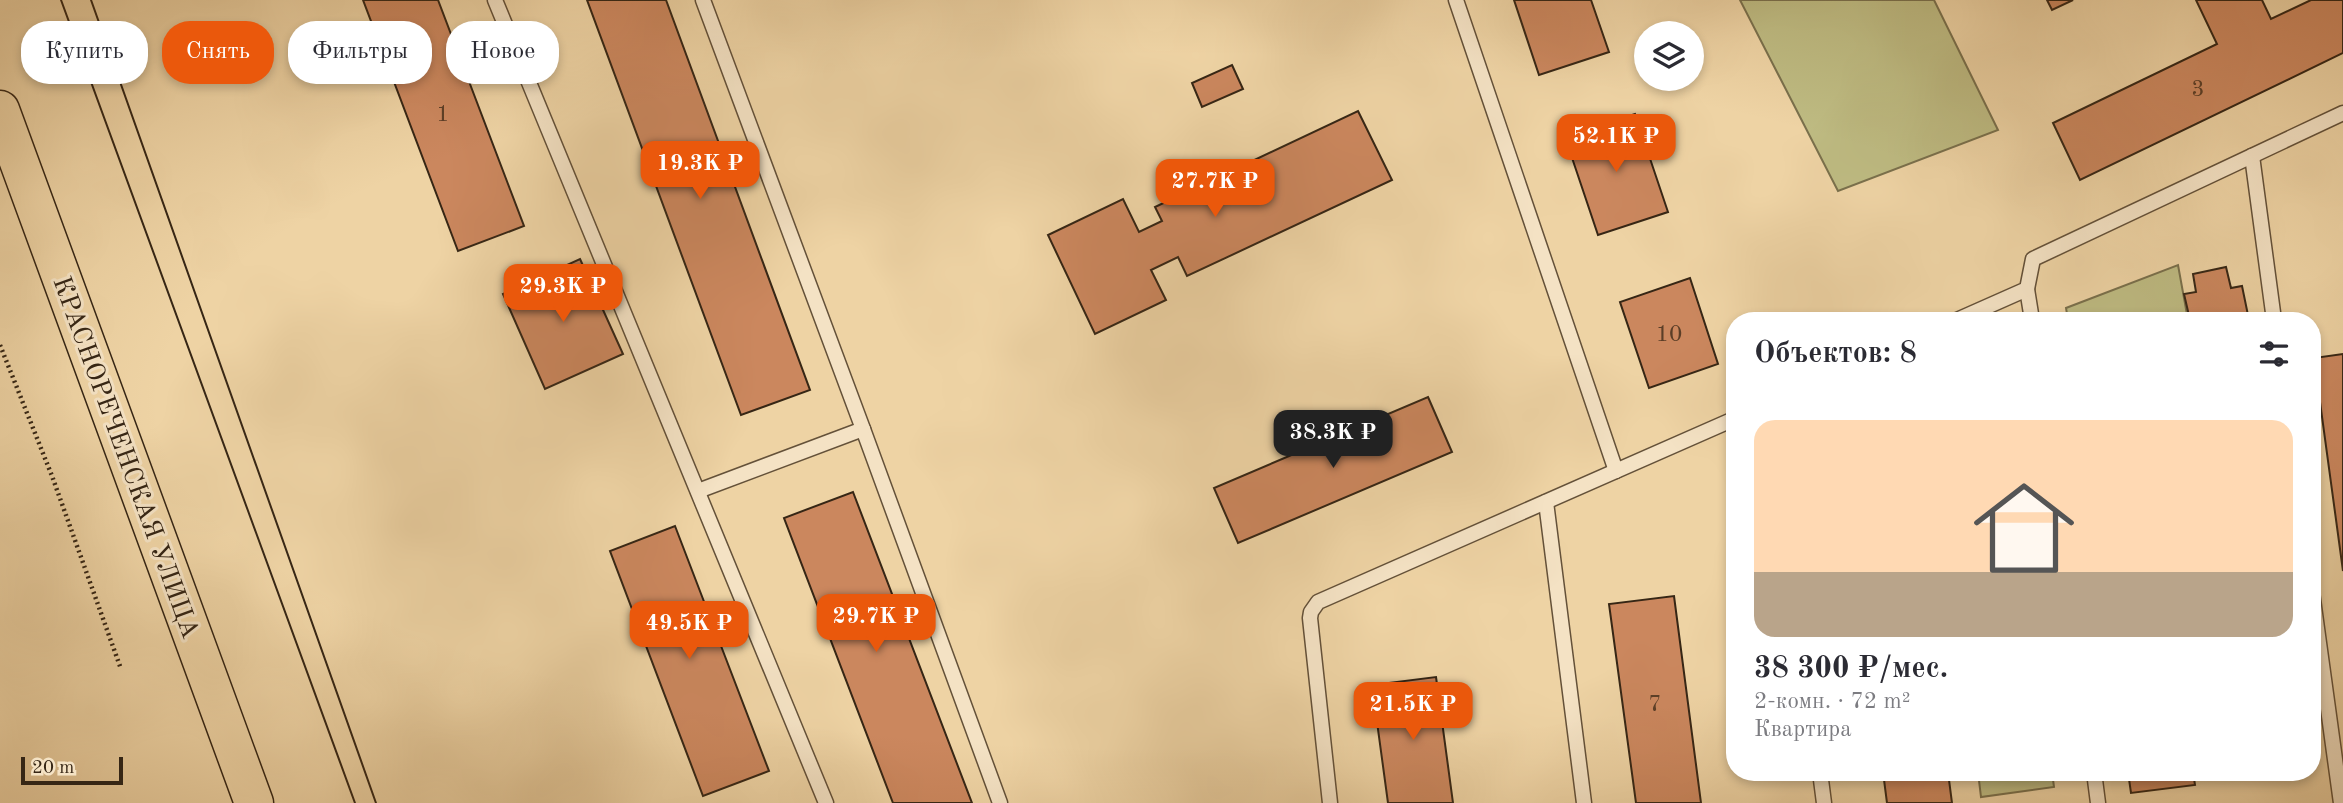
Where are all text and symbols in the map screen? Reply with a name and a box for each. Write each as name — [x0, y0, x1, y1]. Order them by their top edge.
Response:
chip: Купить — [21, 21, 148, 84]
chip: Снять — [162, 21, 274, 84]
chip: Фильтры — [288, 21, 432, 84]
chip: Новое — [446, 21, 559, 84]
map controls — [1634, 21, 1704, 91]
button: layers — [1634, 21, 1704, 91]
house number: 3 — [2191, 78, 2205, 101]
house number: 1 — [436, 103, 450, 126]
pin: 52.1K ₽ — [1551, 114, 1681, 174]
text: 52.1K ₽ — [1573, 125, 1659, 148]
pin: 19.3K ₽ — [635, 142, 765, 201]
text: 19.3K ₽ — [657, 152, 743, 175]
pin: 27.7K ₽ — [1150, 160, 1280, 219]
text: 27.7K ₽ — [1172, 170, 1258, 193]
pin: 29.3K ₽ — [498, 264, 628, 324]
street label: КРАСНОРЕЧЕНСКАЯ УЛИЦА — [47, 273, 203, 642]
text: 29.3K ₽ — [520, 275, 606, 298]
house number: 10 — [1656, 323, 1682, 346]
icon: filters — [2255, 335, 2293, 373]
text: Объектов: 8 — [1754, 339, 1917, 369]
pin: 38.3K ₽ — [1268, 410, 1398, 470]
text: 38.3K ₽ — [1290, 421, 1376, 444]
icon: home — [1961, 465, 2087, 591]
pin: 29.7K ₽ — [811, 594, 941, 654]
pin: 49.5K ₽ — [624, 602, 754, 661]
text: 29.7K ₽ — [833, 605, 919, 628]
text: 49.5K ₽ — [646, 612, 732, 635]
text: 38 300 ₽/мес. — [1754, 654, 1948, 684]
pin: 21.5K ₽ — [1348, 682, 1478, 742]
text: 2-комн. · 72 m² — [1754, 690, 1911, 713]
text: 21.5K ₽ — [1370, 693, 1456, 716]
house number: 7 — [1648, 693, 1662, 716]
text: Квартира — [1754, 718, 1852, 741]
scale bar — [21, 754, 122, 786]
text: 20 m — [32, 759, 74, 778]

